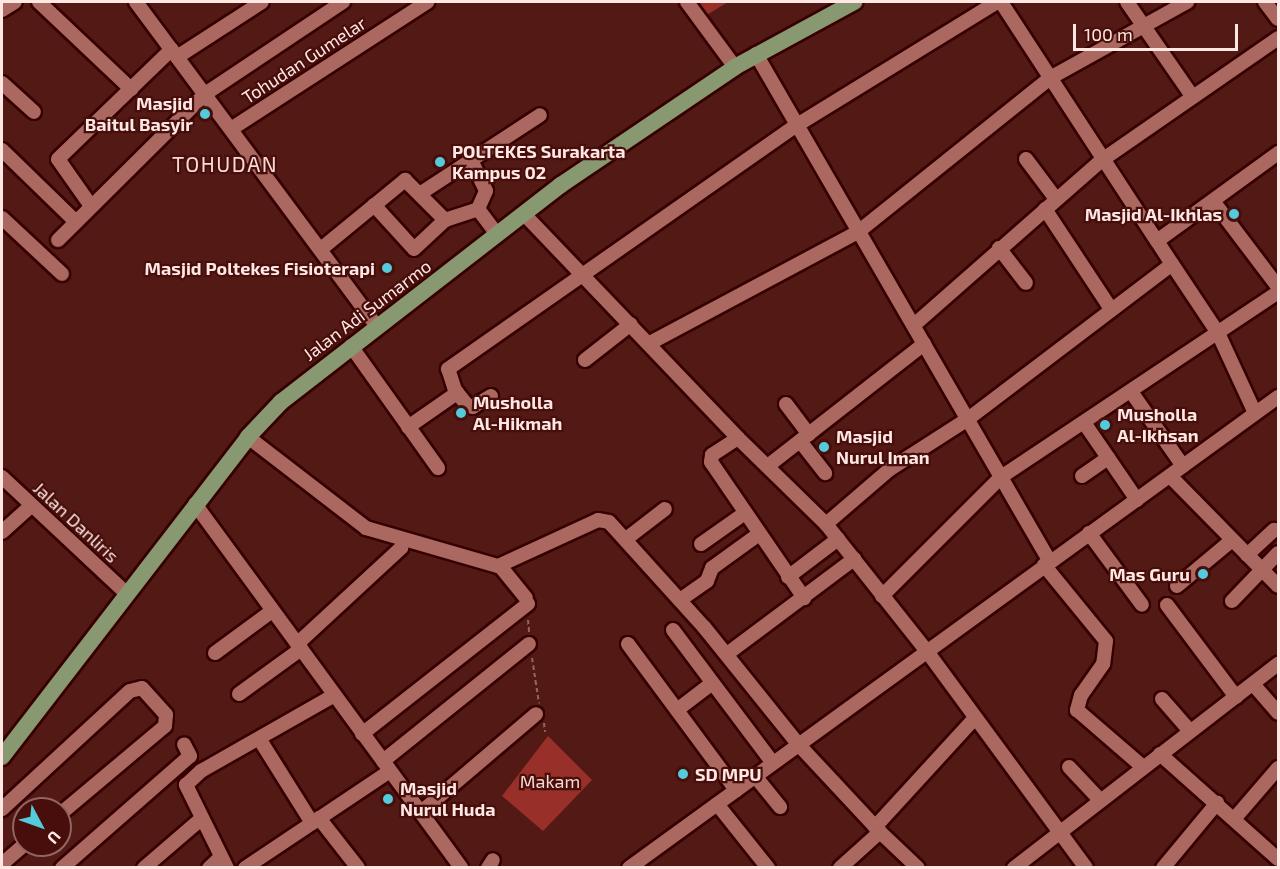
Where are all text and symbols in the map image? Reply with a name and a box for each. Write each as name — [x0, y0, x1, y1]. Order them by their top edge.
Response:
street label: Tohudan Gumelar — [238, 12, 370, 108]
scale bar — [1076, 12, 1241, 50]
text: 100 m — [1084, 23, 1133, 45]
place label: Masjid Baitul Basyir — [84, 93, 193, 136]
marker: Masjid Baitul Basyir — [198, 107, 212, 121]
place label: POLTEKES Surakarta Kampus 02 — [452, 141, 625, 184]
district label: TOHUDAN — [172, 151, 278, 177]
marker: POLTEKES Surakarta Kampus 02 — [433, 155, 447, 169]
place label: Masjid Al-Ikhlas — [1084, 203, 1222, 225]
marker: Masjid Al-Ikhlas — [1227, 207, 1241, 221]
street label: Jalan Adi Sumarmo — [299, 255, 435, 365]
place label: Masjid Poltekes Fisioterapi — [145, 257, 375, 279]
marker: Masjid Poltekes Fisioterapi — [380, 261, 394, 275]
place label: Musholla Al-Hikmah — [473, 392, 562, 434]
place label: Musholla Al-Ikhsan — [1117, 404, 1199, 446]
marker: Musholla Al-Hikmah — [454, 406, 468, 420]
marker: Musholla Al-Ikhsan — [1098, 418, 1112, 432]
place label: Masjid Nurul Iman — [836, 426, 930, 468]
marker: Masjid Nurul Iman — [817, 440, 831, 454]
street label: Jalan Danliris — [29, 477, 123, 567]
place label: Mas Guru — [1109, 563, 1190, 585]
marker: Mas Guru — [1194, 565, 1212, 583]
place label: SD MPU — [695, 763, 762, 785]
marker: SD MPU — [676, 767, 690, 781]
park label: Makam — [520, 770, 580, 792]
place label: Masjid Nurul Huda — [400, 778, 496, 820]
marker: Masjid Nurul Huda — [381, 792, 395, 806]
north arrow — [12, 797, 72, 857]
text: U — [44, 827, 65, 848]

